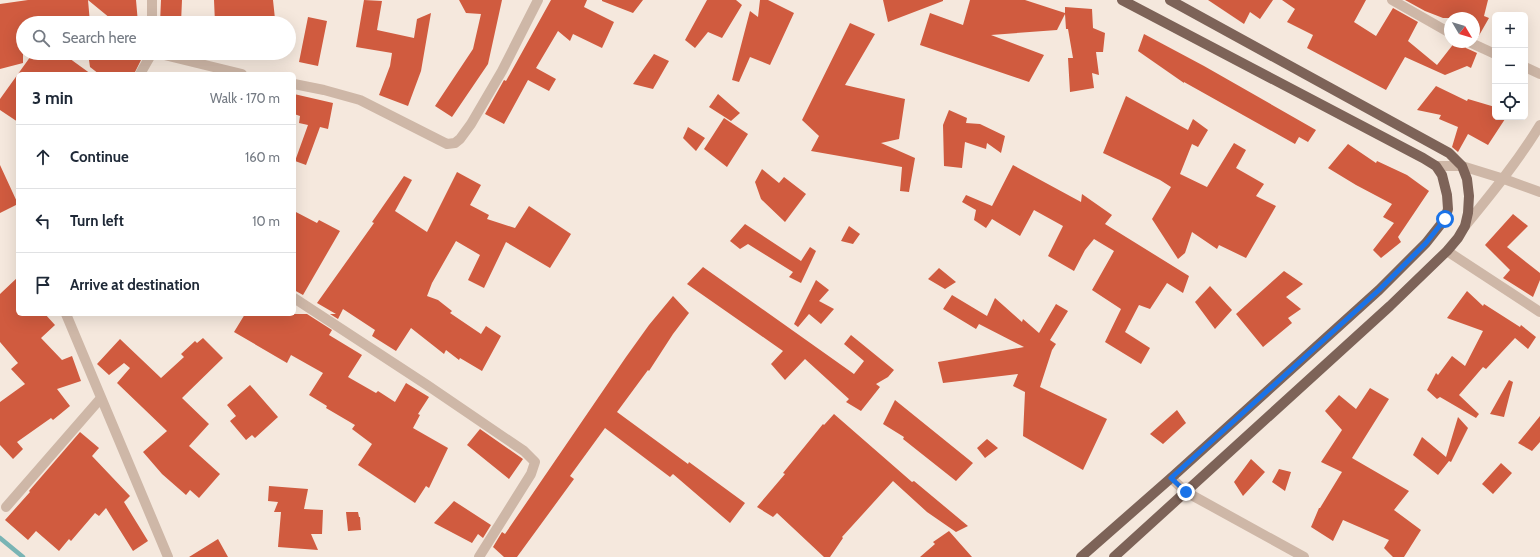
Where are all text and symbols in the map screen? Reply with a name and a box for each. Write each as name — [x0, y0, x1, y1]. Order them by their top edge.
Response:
north arrow — [1444, 12, 1480, 48]
map controls — [1492, 12, 1528, 120]
button: + — [1492, 12, 1528, 48]
search box — [16, 16, 296, 60]
icon: search — [30, 27, 52, 49]
text: Search here — [62, 29, 137, 47]
button: − — [1492, 48, 1528, 84]
button: locate — [1492, 84, 1528, 120]
text: 3 min — [32, 88, 73, 108]
text: Walk · 170 m — [210, 90, 280, 106]
icon: ahead — [32, 146, 54, 168]
text: Continue — [70, 148, 129, 166]
text: 160 m — [245, 149, 280, 165]
icon: left — [32, 210, 54, 232]
route start — [1436, 210, 1454, 228]
text: Turn left — [70, 212, 124, 230]
text: 10 m — [252, 213, 280, 229]
icon: arrive — [32, 274, 54, 296]
text: Arrive at destination — [70, 276, 200, 294]
route end — [1177, 483, 1195, 501]

